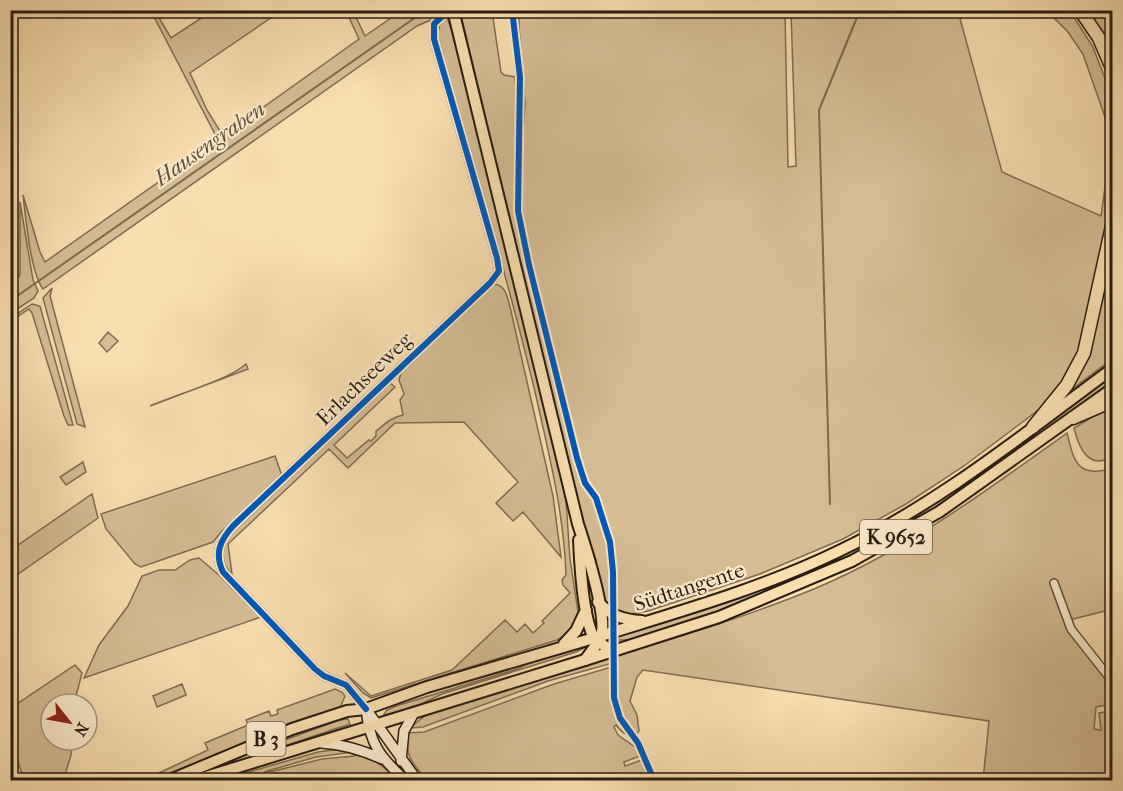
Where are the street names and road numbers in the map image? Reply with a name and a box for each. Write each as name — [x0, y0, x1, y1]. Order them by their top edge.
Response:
street label: Erlachseeweg — [311, 327, 417, 430]
road number: K 9652 — [860, 520, 932, 554]
street label: Südtangente — [631, 558, 747, 616]
road number: B 3 — [246, 722, 286, 756]

